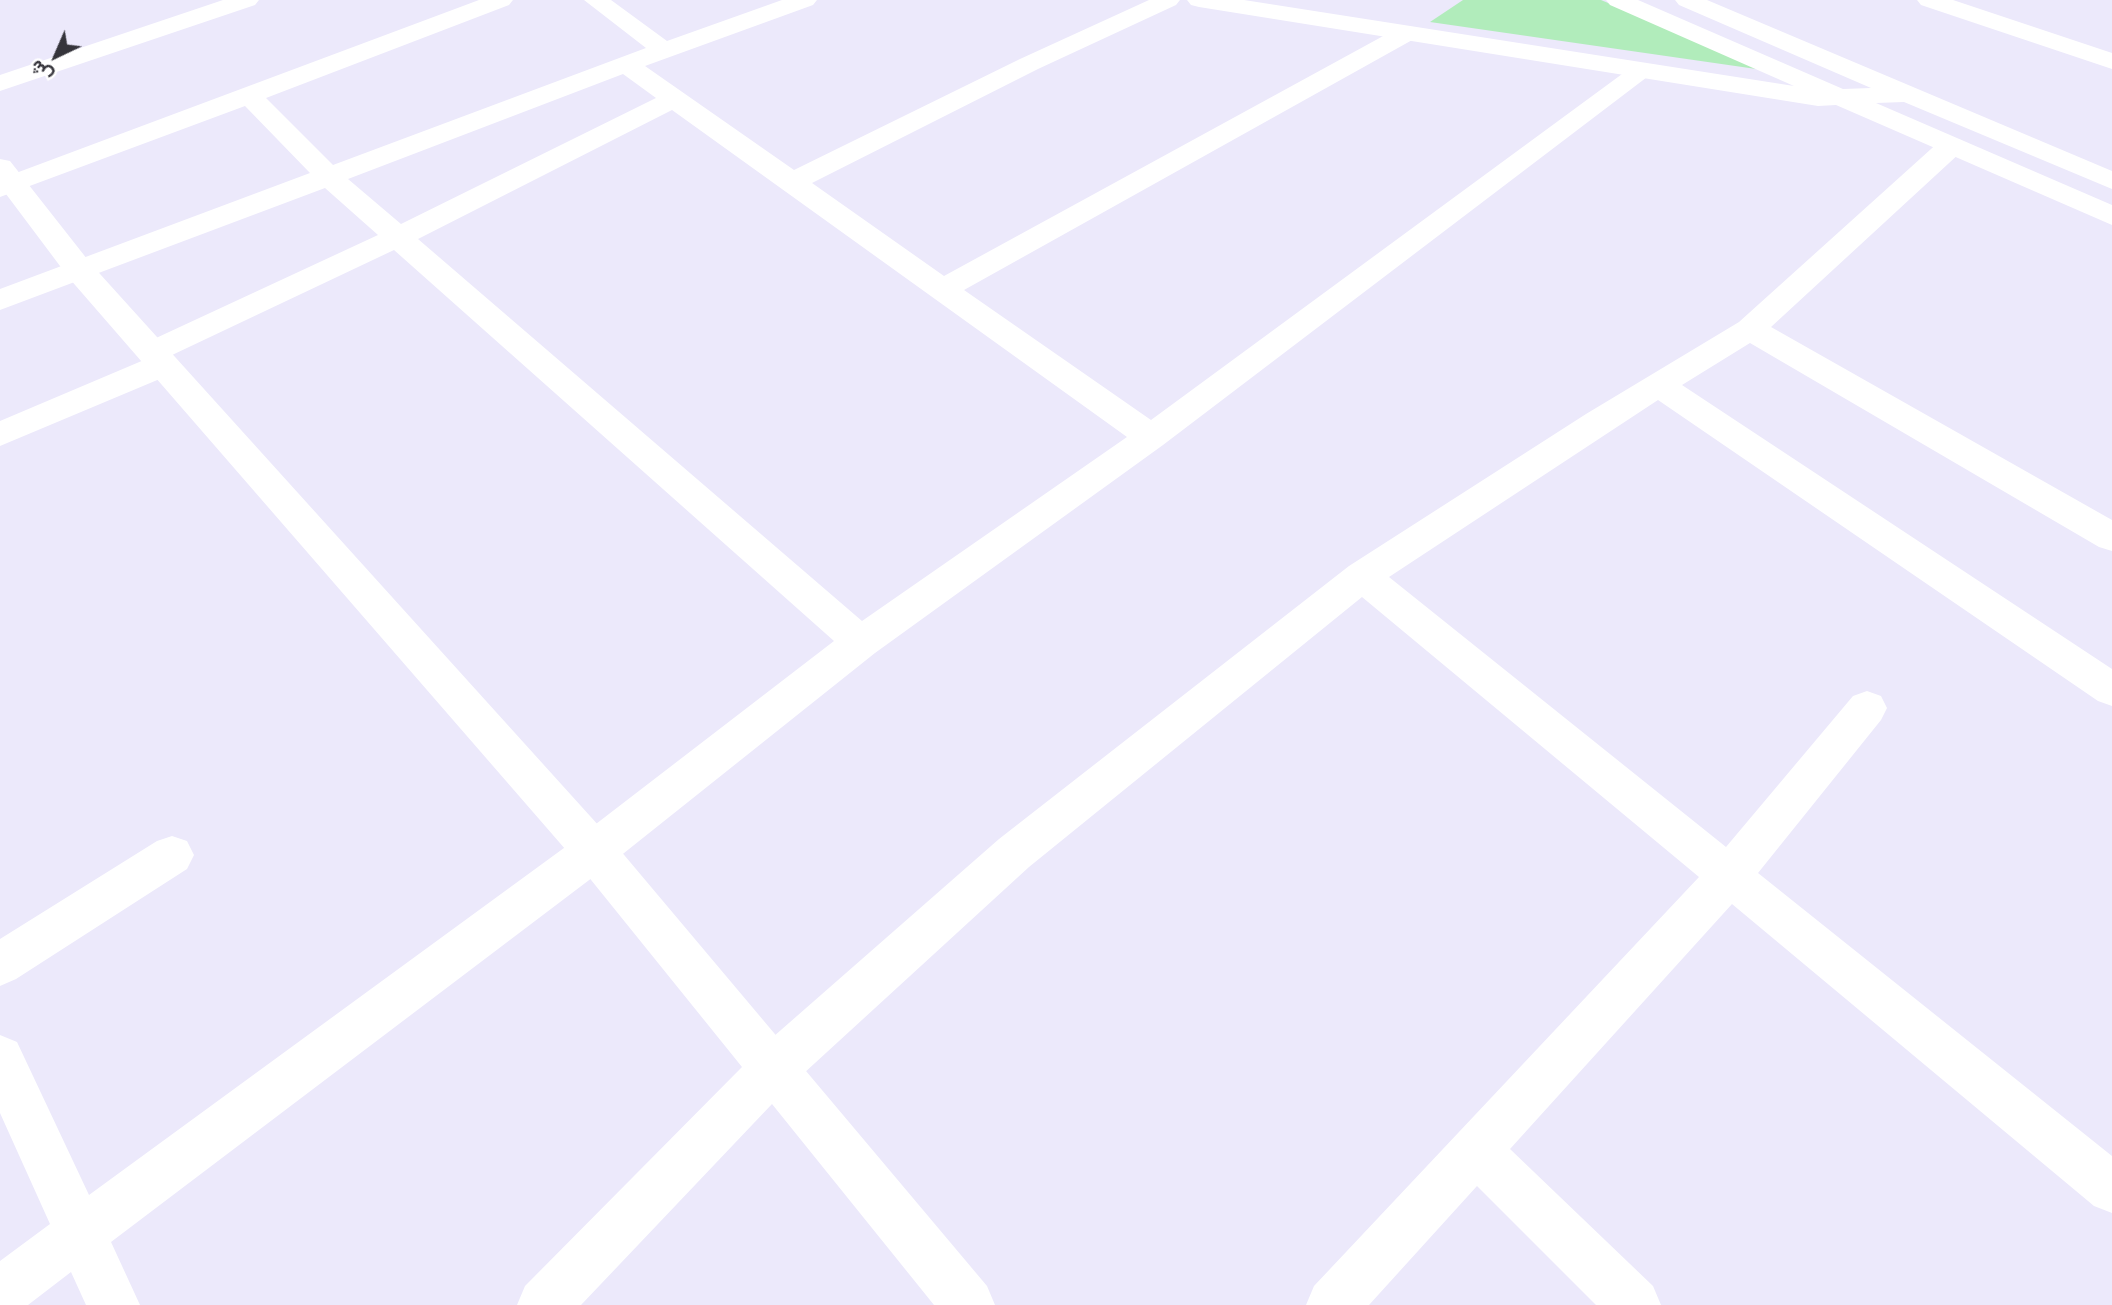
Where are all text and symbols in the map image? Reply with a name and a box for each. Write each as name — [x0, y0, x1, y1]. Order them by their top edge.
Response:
north arrow — [21, 21, 91, 91]
text: ش — [25, 55, 57, 88]

